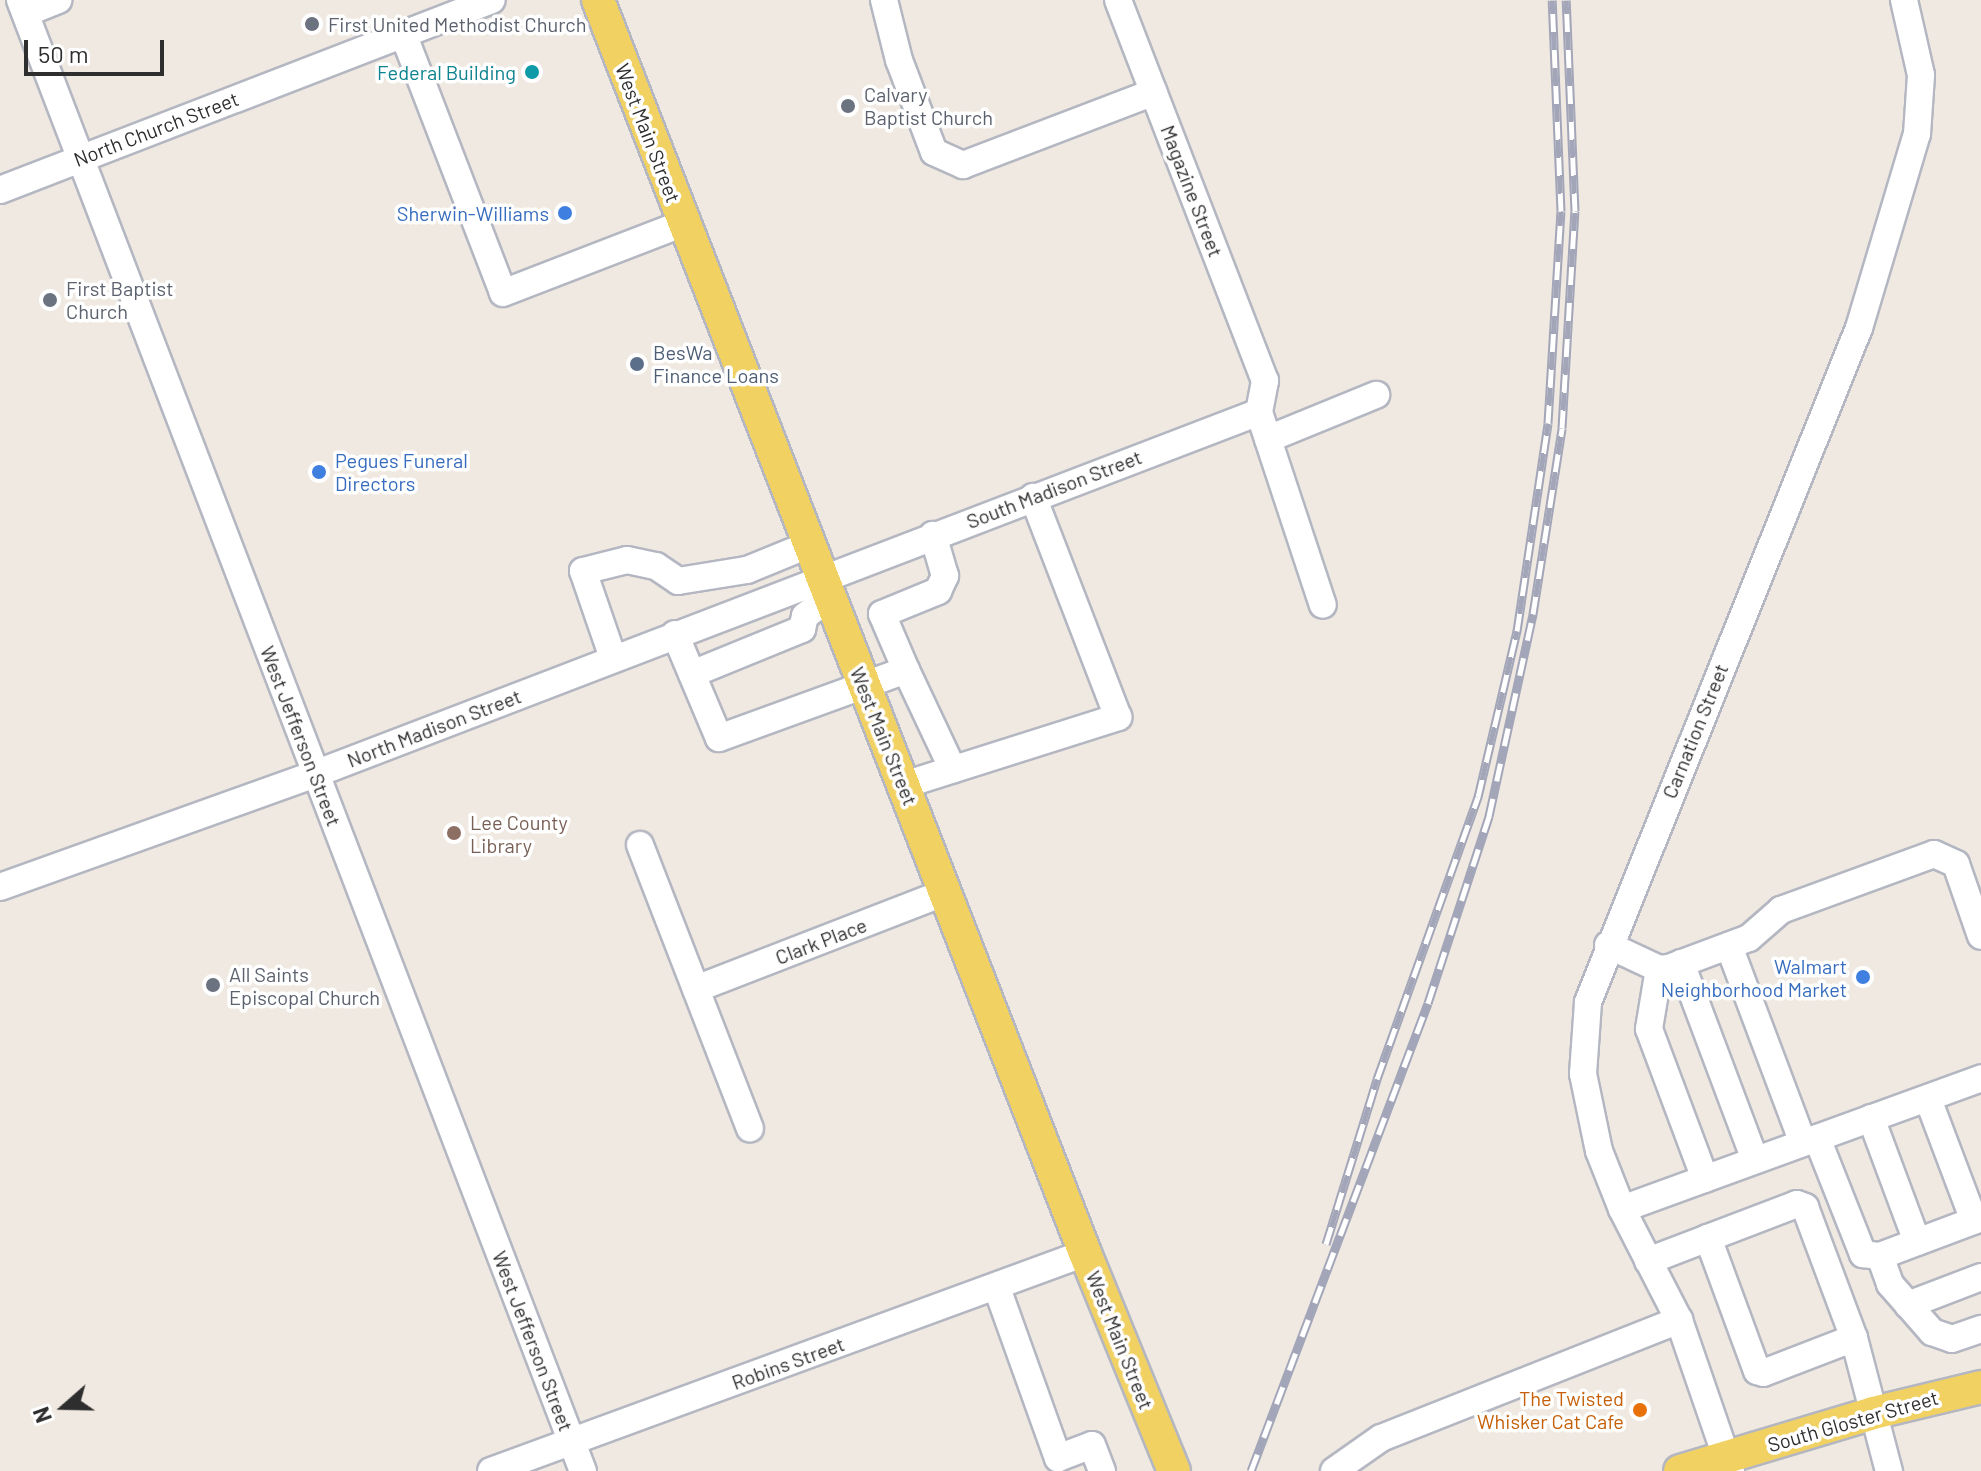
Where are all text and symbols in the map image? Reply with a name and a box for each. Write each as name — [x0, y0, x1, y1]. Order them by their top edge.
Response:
place label: First United Methodist Church — [328, 12, 586, 36]
marker: First United Methodist Church — [303, 15, 321, 33]
scale bar — [28, 24, 168, 74]
text: 50 m — [38, 39, 89, 68]
place label: Federal Building — [377, 60, 516, 84]
street label: West Main Street — [610, 60, 686, 206]
marker: Federal Building — [523, 63, 541, 81]
place label: Calvary Baptist Church — [864, 82, 993, 129]
street label: North Church Street — [70, 87, 242, 171]
marker: Calvary Baptist Church — [839, 97, 857, 115]
street label: Magazine Street — [1156, 122, 1228, 260]
place label: Sherwin-Williams — [397, 201, 549, 225]
marker: Sherwin-Williams — [556, 204, 574, 222]
place label: First Baptist Church — [66, 276, 173, 323]
marker: First Baptist Church — [41, 291, 59, 309]
place label: BesWa Finance Loans — [653, 340, 779, 387]
marker: BesWa Finance Loans — [628, 355, 646, 373]
street label: South Madison Street — [963, 445, 1145, 533]
place label: Pegues Funeral Directors — [335, 448, 468, 495]
marker: Pegues Funeral Directors — [310, 463, 328, 481]
street label: West Jefferson Street — [256, 643, 346, 829]
street label: Carnation Street — [1657, 660, 1733, 802]
street label: West Main Street — [845, 663, 923, 809]
street label: North Madison Street — [344, 684, 524, 772]
place label: Lee County Library — [470, 810, 568, 857]
marker: Lee County Library — [445, 824, 463, 842]
street label: Clark Place — [772, 913, 870, 969]
place label: Walmart Neighborhood Market — [1661, 954, 1847, 1001]
place label: All Saints Episcopal Church — [229, 962, 380, 1009]
marker: Walmart Neighborhood Market — [1854, 968, 1872, 986]
marker: All Saints Episcopal Church — [204, 976, 222, 994]
street label: West Jefferson Street — [488, 1248, 578, 1434]
street label: West Main Street — [1081, 1267, 1159, 1413]
street label: Robins Street — [728, 1332, 848, 1394]
north arrow — [24, 1367, 104, 1447]
street label: South Gloster Street — [1765, 1385, 1941, 1457]
place label: The Twisted Whisker Cat Cafe — [1477, 1386, 1624, 1433]
marker: The Twisted Whisker Cat Cafe — [1631, 1401, 1649, 1419]
text: N — [27, 1404, 56, 1427]

